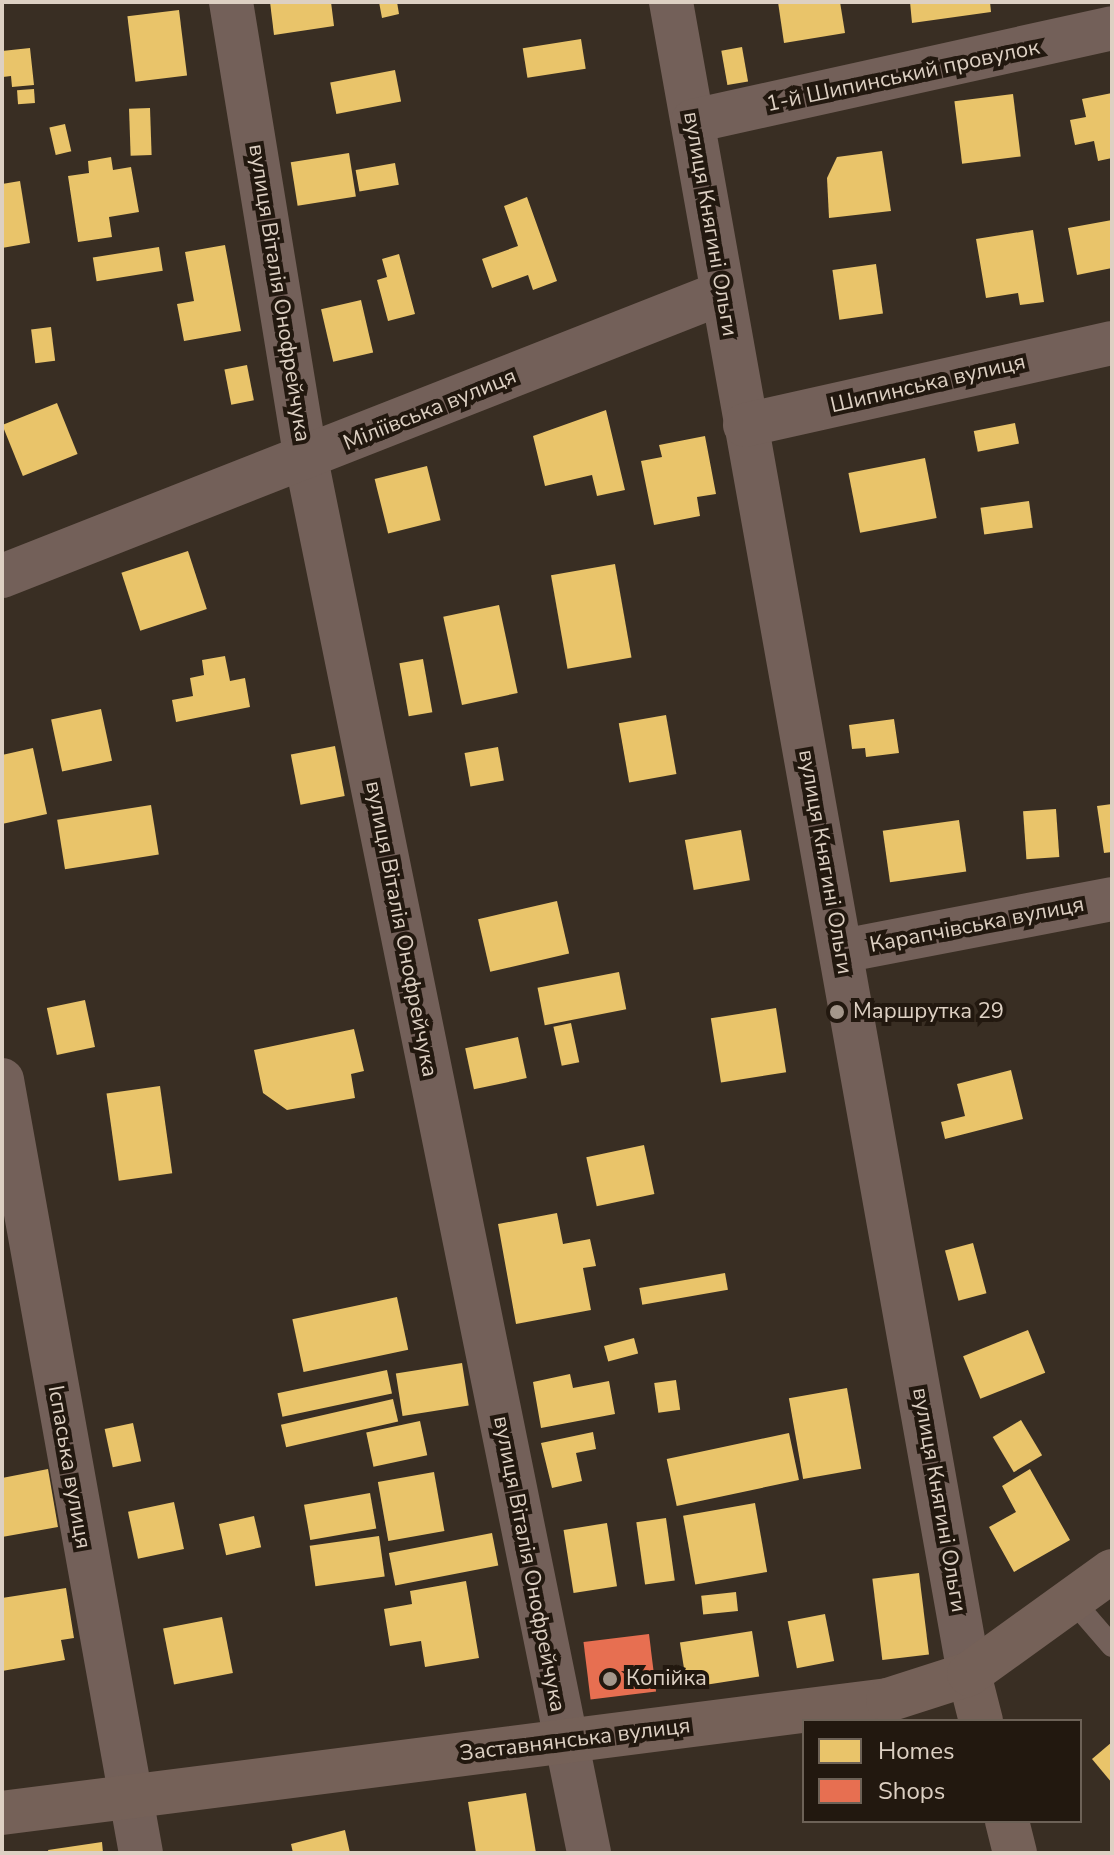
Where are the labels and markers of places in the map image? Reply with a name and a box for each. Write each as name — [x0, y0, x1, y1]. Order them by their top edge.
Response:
place label: Маршрутка 29 — [853, 999, 1004, 1025]
marker: Маршрутка 29 — [828, 1003, 846, 1021]
place label: Копійка — [626, 1666, 707, 1692]
marker: Копійка — [601, 1670, 619, 1688]

